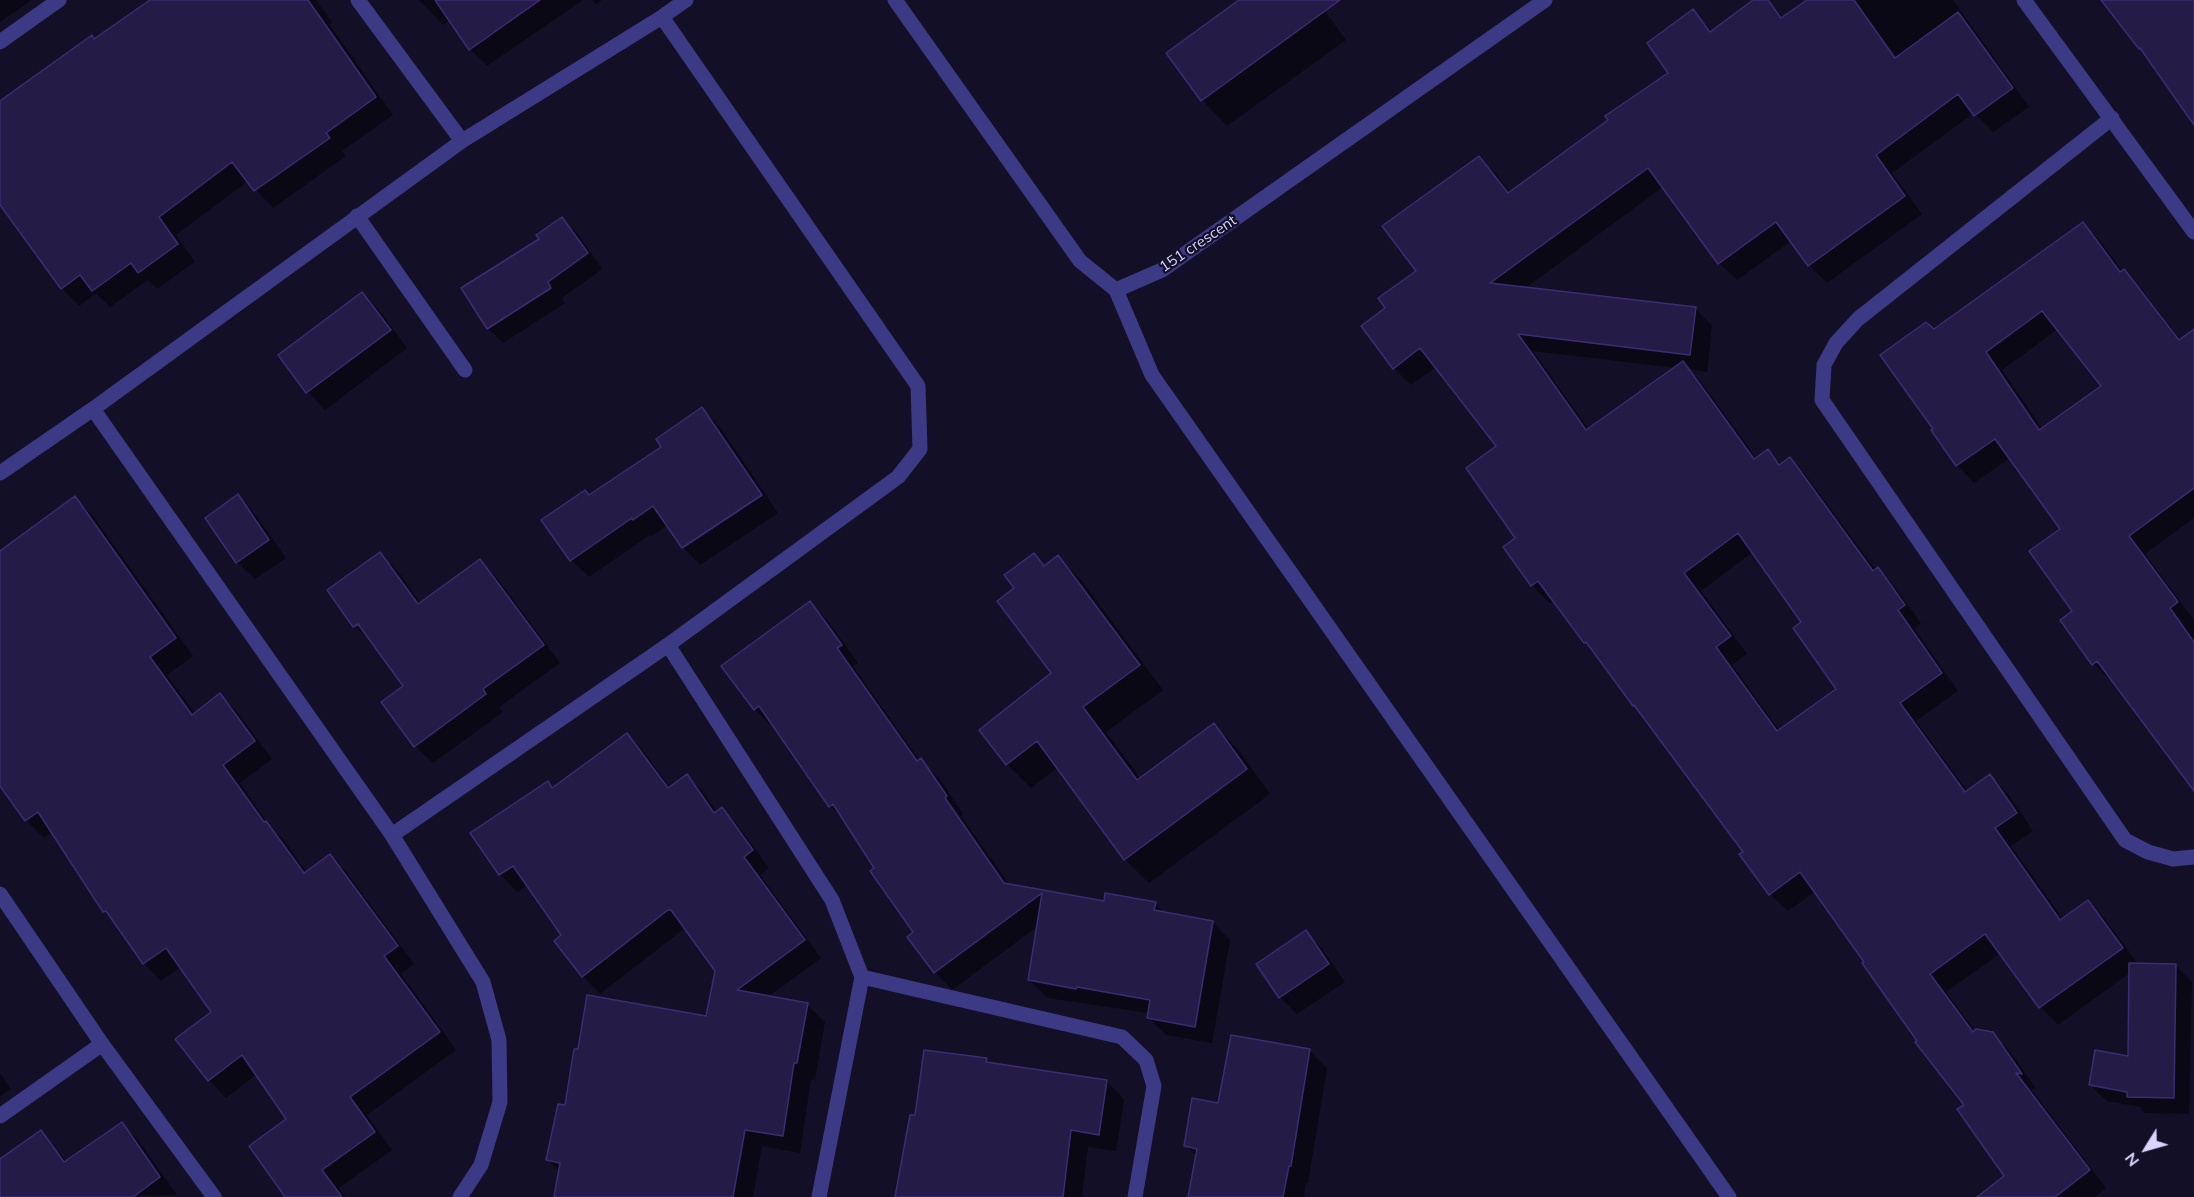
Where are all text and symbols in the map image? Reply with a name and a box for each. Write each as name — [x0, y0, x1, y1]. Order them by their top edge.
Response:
street label: 151 crescent — [1156, 212, 1240, 276]
north arrow — [2116, 1119, 2176, 1179]
text: N — [2120, 1149, 2143, 1171]

